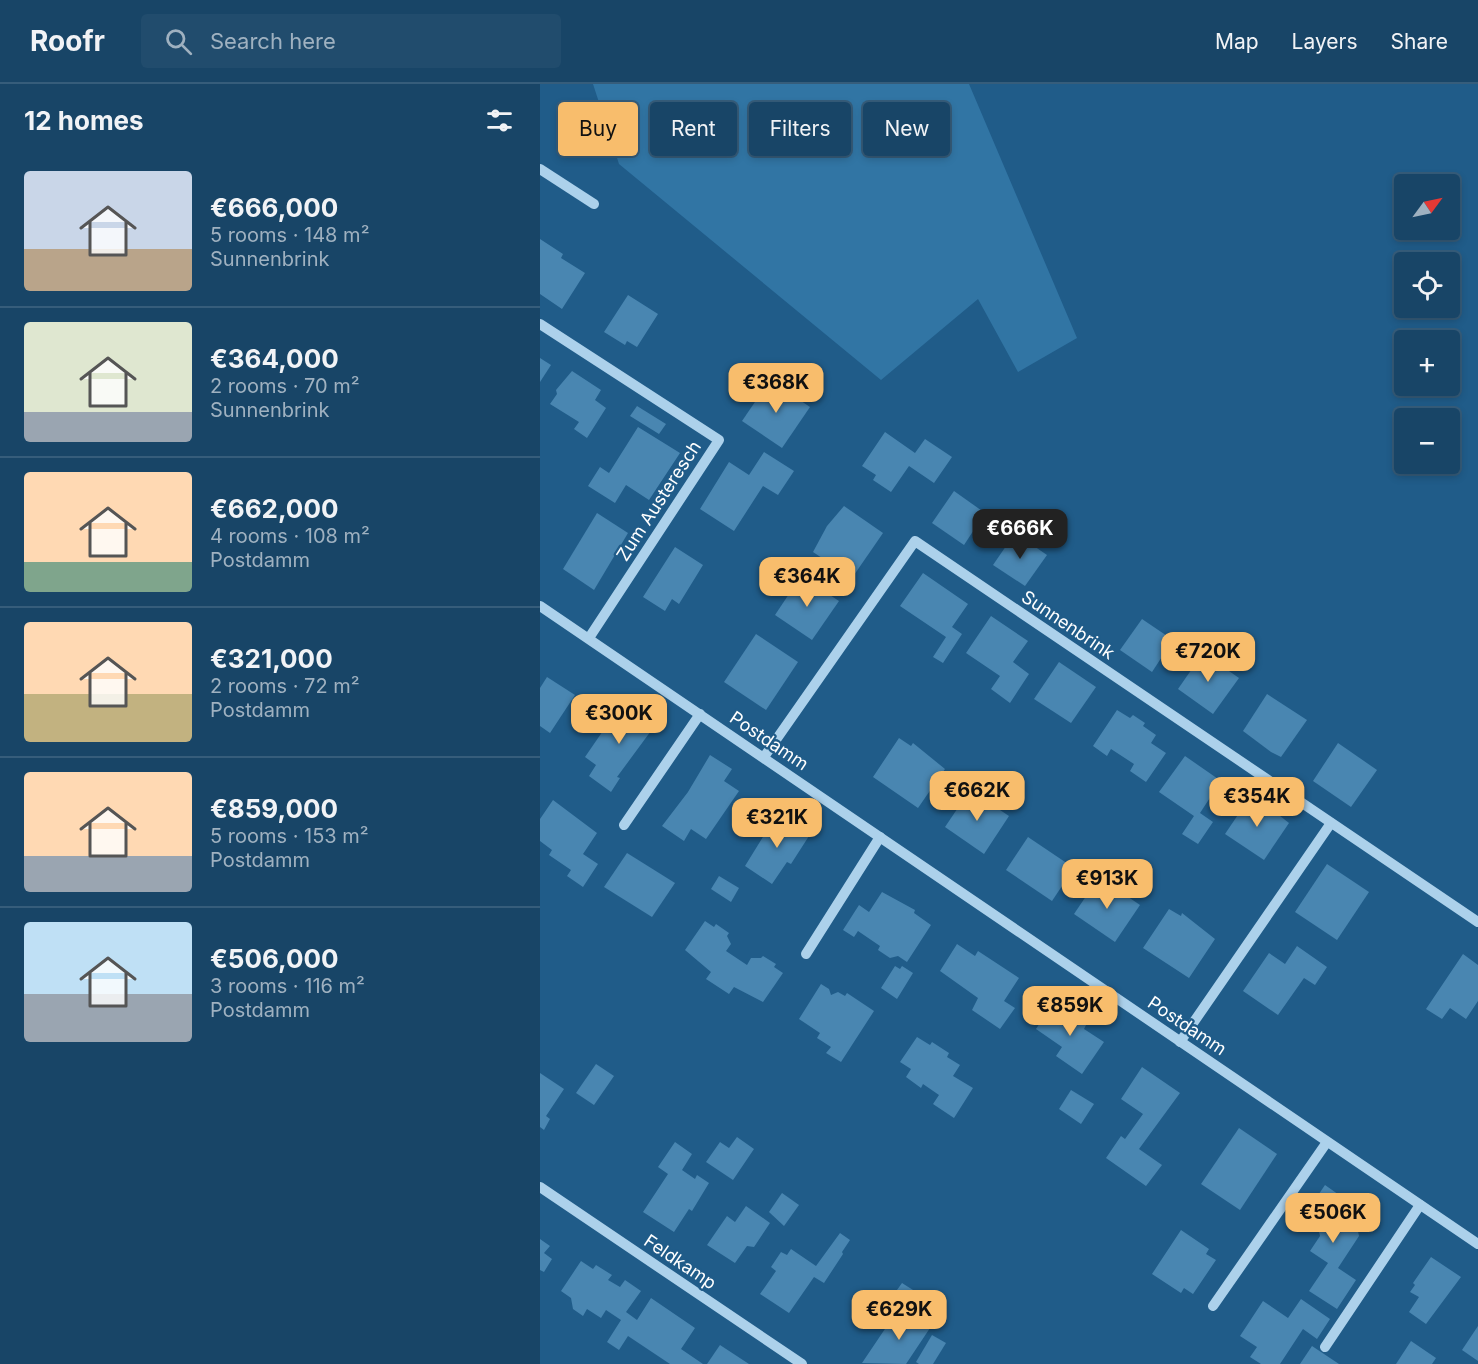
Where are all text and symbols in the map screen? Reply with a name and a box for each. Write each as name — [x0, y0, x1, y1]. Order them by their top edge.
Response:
search box — [141, 14, 561, 68]
text: Roofr — [30, 24, 105, 58]
icon: search — [162, 25, 195, 58]
text: Search here — [210, 28, 336, 54]
text: Map — [1215, 29, 1259, 54]
text: Layers — [1292, 29, 1358, 54]
text: Share — [1391, 29, 1448, 54]
chip: Buy — [558, 102, 638, 156]
chip: Rent — [650, 102, 737, 156]
chip: Filters — [749, 102, 851, 156]
chip: New — [863, 102, 950, 156]
icon: filters — [483, 104, 516, 137]
text: 12 homes — [24, 105, 144, 136]
north arrow — [1394, 174, 1460, 240]
map controls — [1394, 174, 1460, 474]
text: €666,000 — [210, 192, 338, 223]
icon: home — [72, 195, 144, 267]
text: 5 rooms · 148 m² — [210, 223, 369, 247]
text: Sunnenbrink — [210, 247, 330, 271]
button: locate — [1394, 252, 1460, 318]
button: + — [1394, 330, 1460, 396]
text: €364,000 — [210, 343, 339, 374]
icon: home — [72, 346, 144, 418]
pin: €368K — [734, 363, 818, 414]
text: €368K — [743, 370, 810, 394]
text: 2 rooms · 70 m² — [210, 374, 360, 398]
text: Sunnenbrink — [210, 398, 330, 422]
button: − — [1394, 408, 1460, 474]
street label: Zum Austeresch — [612, 437, 705, 565]
text: €662,000 — [210, 493, 338, 524]
icon: home — [72, 496, 144, 568]
pin: €666K — [978, 509, 1062, 560]
text: €666K — [986, 516, 1054, 540]
text: 4 rooms · 108 m² — [210, 524, 370, 548]
text: Postdamm — [210, 548, 310, 572]
pin: €364K — [765, 557, 849, 608]
text: €364K — [773, 564, 841, 588]
street label: Sunnenbrink — [1018, 586, 1119, 663]
pin: €720K — [1166, 632, 1250, 683]
text: €720K — [1175, 639, 1241, 663]
text: €321,000 — [210, 643, 333, 674]
icon: home — [72, 646, 144, 718]
text: 2 rooms · 72 m² — [210, 674, 360, 698]
pin: €300K — [577, 694, 661, 745]
text: Postdamm — [210, 698, 310, 722]
text: €300K — [585, 701, 653, 725]
street label: Postdamm — [726, 707, 812, 774]
pin: €662K — [935, 771, 1019, 822]
pin: €354K — [1215, 777, 1299, 828]
text: €662K — [944, 778, 1010, 802]
text: €354K — [1223, 784, 1291, 808]
text: €859,000 — [210, 793, 338, 824]
icon: home — [72, 796, 144, 868]
pin: €321K — [735, 798, 819, 849]
text: €321K — [746, 805, 808, 829]
text: 5 rooms · 153 m² — [210, 824, 369, 848]
text: Postdamm — [210, 848, 310, 872]
pin: €913K — [1065, 859, 1149, 910]
text: €913K — [1076, 866, 1138, 890]
text: €506,000 — [210, 943, 339, 974]
icon: home — [72, 946, 144, 1018]
text: 3 rooms · 116 m² — [210, 974, 365, 998]
pin: €859K — [1028, 986, 1112, 1037]
street label: Postdamm — [1144, 992, 1230, 1059]
text: €859K — [1037, 993, 1103, 1017]
text: Postdamm — [210, 998, 310, 1022]
pin: €506K — [1291, 1193, 1375, 1244]
text: €506K — [1299, 1200, 1367, 1224]
street label: Feldkamp — [640, 1230, 720, 1293]
pin: €629K — [857, 1290, 941, 1341]
text: €629K — [866, 1297, 932, 1321]

